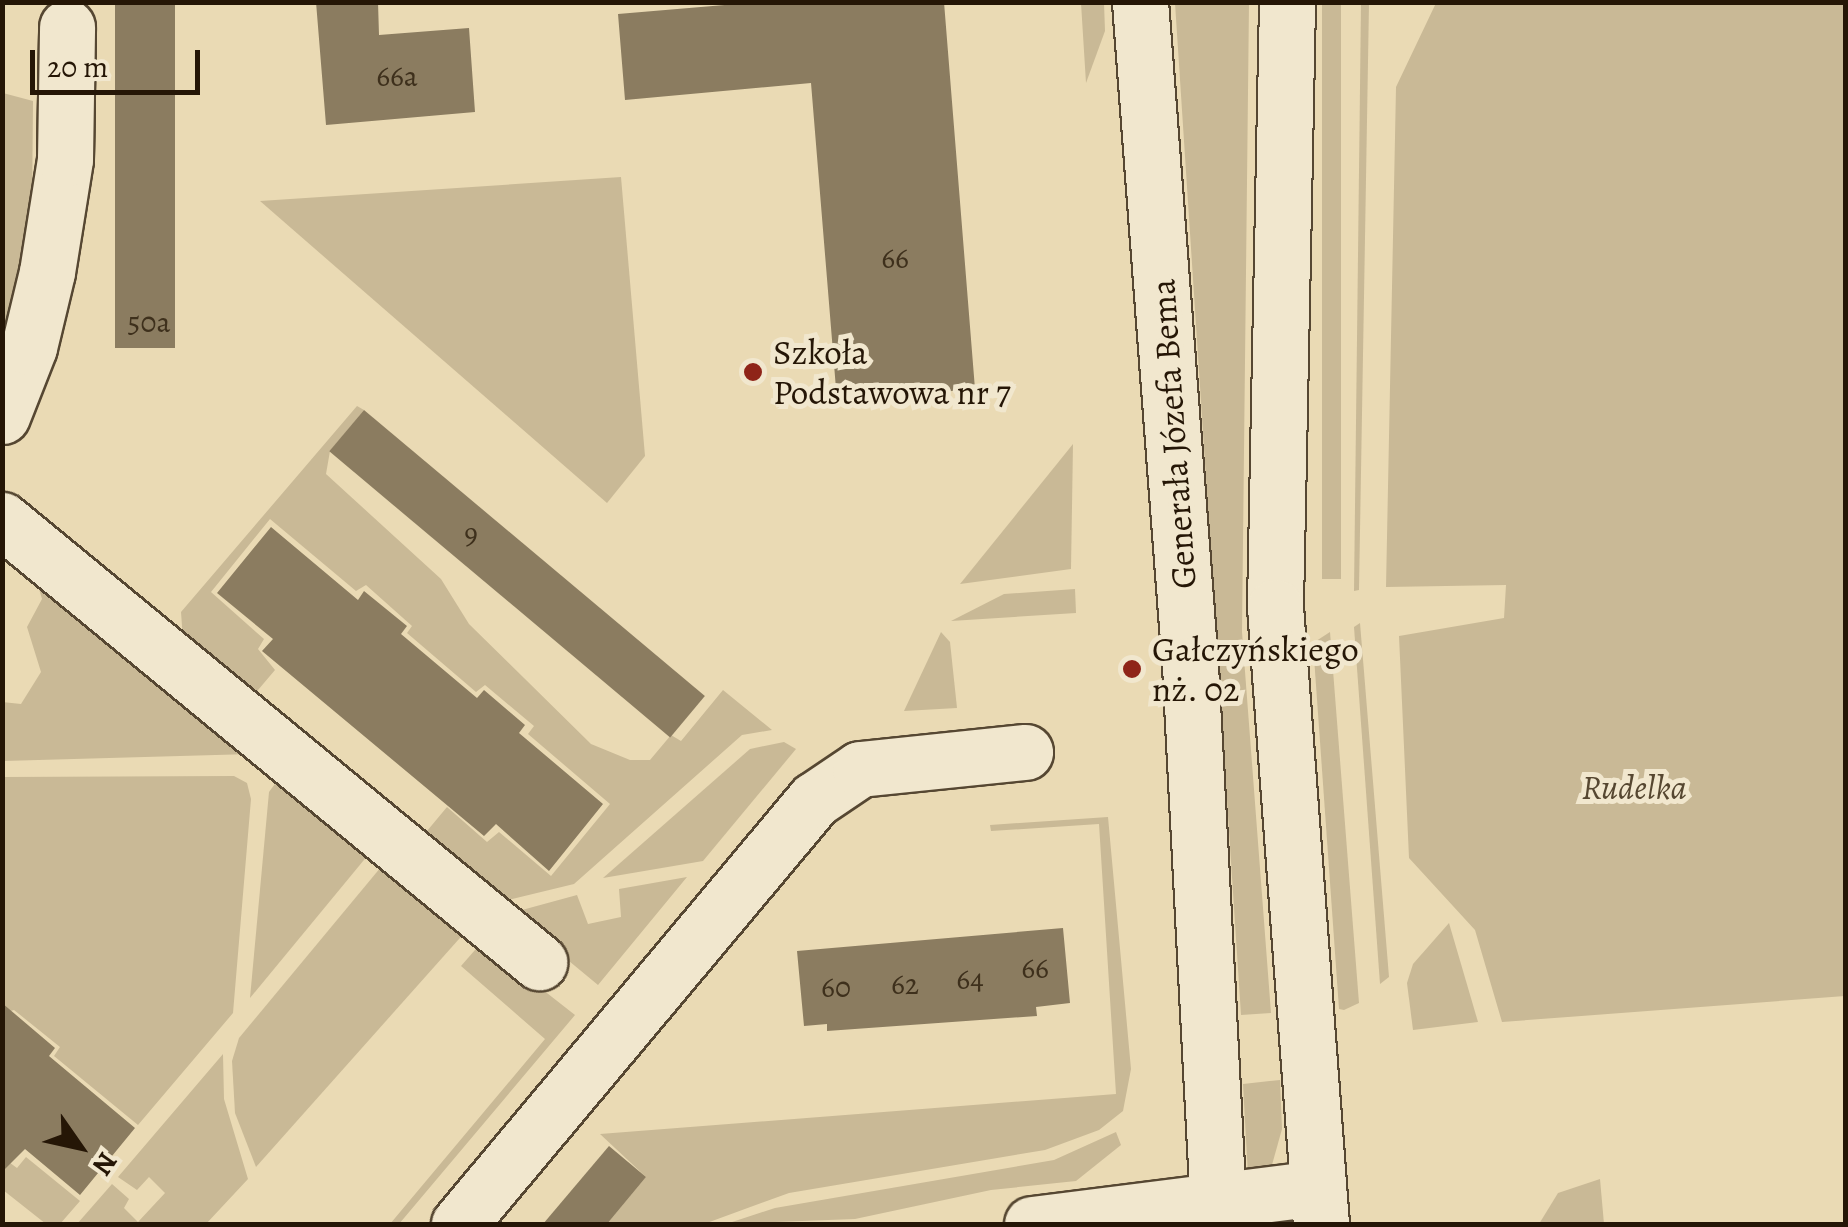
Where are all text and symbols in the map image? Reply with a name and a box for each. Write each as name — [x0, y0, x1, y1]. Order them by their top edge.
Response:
scale bar — [35, 30, 205, 92]
text: 20 m — [47, 47, 108, 87]
house number: 66a — [376, 58, 418, 94]
house number: 66 — [881, 240, 909, 276]
street label: Generała Józefa Bema — [1141, 278, 1205, 590]
house number: 50a — [128, 304, 170, 340]
place label: Szkoła Podstawowa nr 7 — [773, 331, 1011, 413]
marker: Szkoła Podstawowa nr 7 — [742, 361, 764, 383]
house number: 9 — [464, 516, 478, 552]
place label: Gałczyńskiego nż. 02 — [1152, 628, 1359, 710]
marker: Gałczyńskiego nż. 02 — [1121, 658, 1143, 680]
park label: Rudelka — [1581, 766, 1687, 808]
house number: 66 — [1021, 950, 1049, 986]
house number: 64 — [956, 961, 984, 997]
house number: 62 — [891, 966, 919, 1002]
house number: 60 — [821, 969, 851, 1005]
north arrow — [30, 1097, 130, 1197]
text: N — [83, 1145, 126, 1183]

